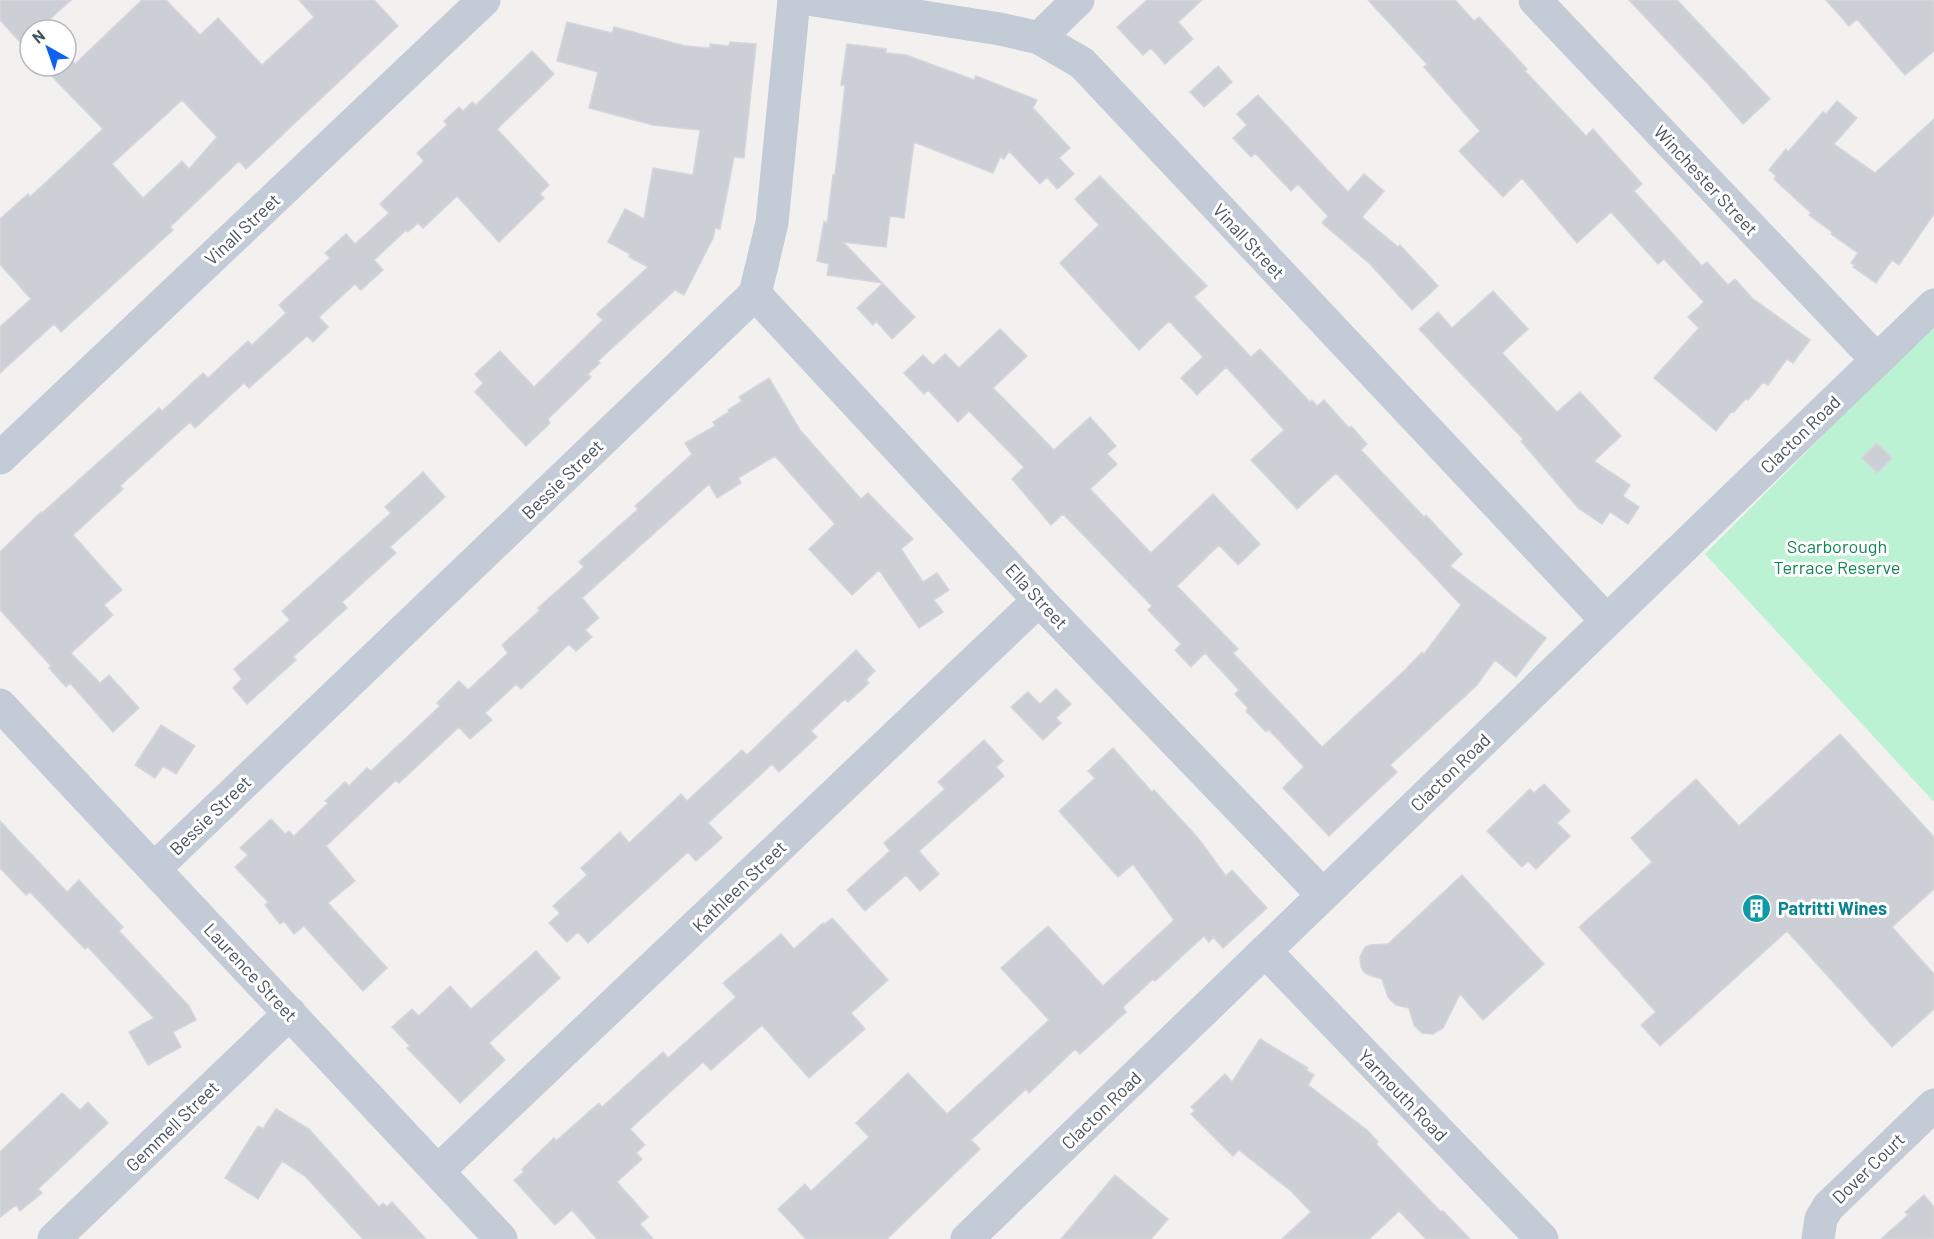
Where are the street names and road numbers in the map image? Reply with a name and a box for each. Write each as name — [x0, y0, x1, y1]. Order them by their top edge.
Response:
street label: Winchester Street — [1649, 121, 1763, 239]
street label: Vinall Street — [200, 189, 284, 269]
street label: Vinall Street — [1209, 199, 1289, 283]
street label: Clacton Road — [1755, 390, 1845, 478]
street label: Bessie Street — [517, 435, 607, 523]
street label: Ella Street — [1001, 559, 1073, 633]
street label: Clacton Road — [1405, 728, 1495, 816]
street label: Bessie Street — [165, 771, 255, 859]
street label: Kathleen Street — [687, 836, 791, 936]
street label: Laurence Street — [200, 918, 302, 1026]
street label: Yarmouth Road — [1354, 1045, 1452, 1145]
street label: Clacton Road — [1056, 1066, 1146, 1154]
street label: Gemmell Street — [121, 1076, 223, 1176]
street label: Dover Court — [1827, 1128, 1909, 1208]

